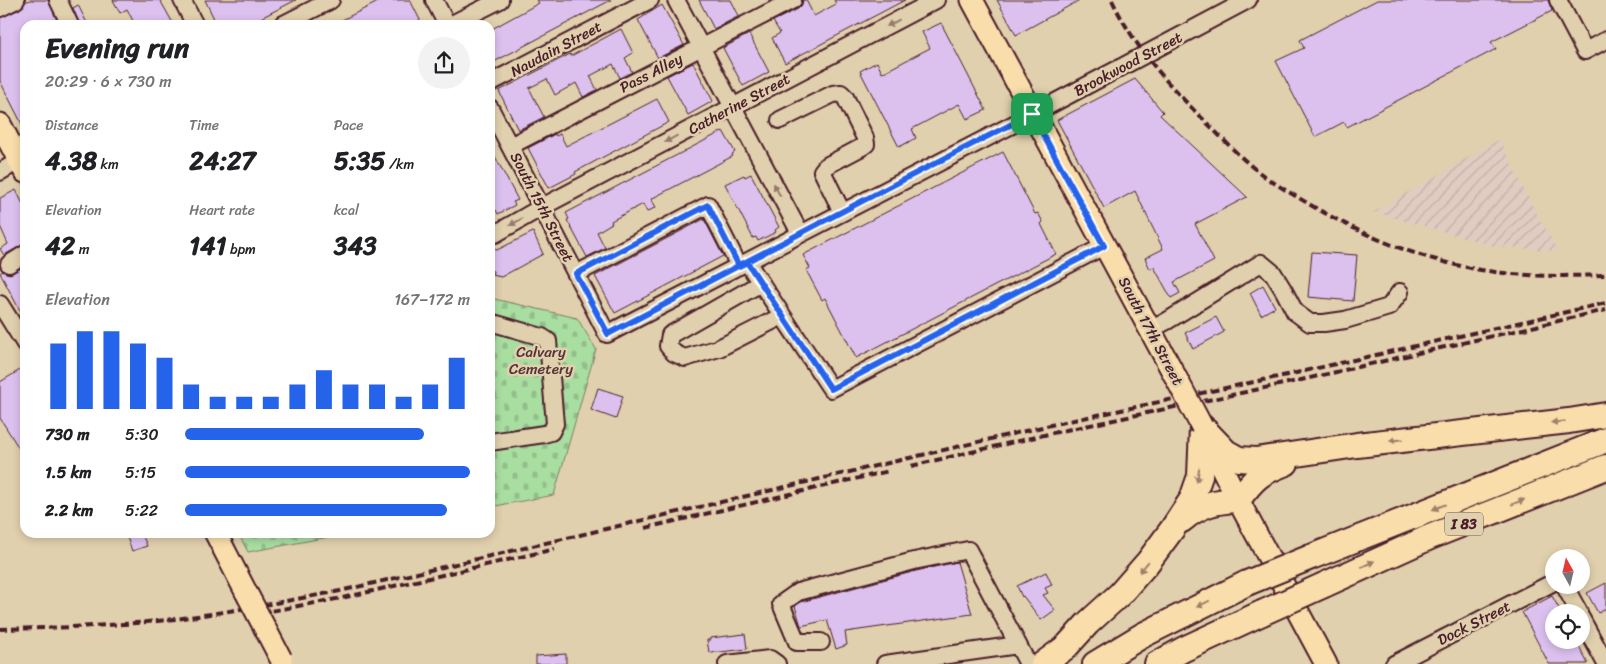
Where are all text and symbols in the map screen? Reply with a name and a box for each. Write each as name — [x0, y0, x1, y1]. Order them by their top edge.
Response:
street label: Naudain Street — [505, 14, 607, 84]
one-way arrow — [885, 19, 900, 27]
text: Evening run — [45, 23, 189, 72]
street label: Brookwood Street — [1069, 24, 1187, 104]
button: share — [418, 37, 470, 89]
street label: Pass Alley — [615, 46, 687, 100]
street label: Catherine Street — [683, 66, 795, 142]
text: 20:29 · 6 × 730 m — [45, 67, 172, 96]
pin — [1011, 93, 1053, 135]
icon: arrive — [1018, 100, 1046, 128]
text: Distance — [45, 113, 98, 138]
text: Time — [189, 113, 219, 138]
text: Pace — [334, 113, 363, 138]
one-way arrow — [664, 135, 679, 143]
text: 4.38 — [45, 138, 97, 183]
text: 24:27 — [189, 138, 256, 183]
text: 5:35 — [334, 138, 385, 183]
street label: South 15th Street — [503, 147, 581, 267]
text: km — [97, 152, 119, 177]
text: /km — [385, 152, 414, 177]
one-way arrow — [773, 183, 781, 198]
text: Elevation — [45, 198, 102, 223]
text: Heart rate — [189, 198, 255, 223]
text: kcal — [334, 198, 359, 223]
one-way arrow — [509, 217, 523, 226]
text: 42 — [45, 223, 75, 268]
text: 141 — [189, 223, 226, 268]
text: 343 — [334, 223, 377, 268]
text: m — [75, 237, 89, 262]
text: bpm — [226, 237, 256, 262]
street label: South 17th Street — [1111, 272, 1191, 391]
text: Elevation — [45, 285, 110, 314]
text: 167–172 m — [394, 285, 470, 314]
park label: Calvary Cemetery — [509, 339, 573, 382]
one-way arrow — [1550, 418, 1566, 426]
text: 730 m — [45, 420, 89, 449]
text: 5:30 — [125, 420, 159, 449]
one-way arrow — [1388, 436, 1404, 444]
text: 1.5 km — [45, 458, 91, 487]
text: 5:15 — [125, 458, 156, 487]
one-way arrow — [1194, 468, 1202, 484]
text: 2.2 km — [45, 496, 93, 525]
text: 5:22 — [125, 496, 158, 525]
one-way arrow — [1511, 498, 1526, 505]
one-way arrow — [1431, 503, 1446, 511]
road number: I 83 — [1445, 512, 1483, 536]
north arrow — [1545, 549, 1590, 594]
map controls — [1545, 549, 1590, 649]
one-way arrow — [1361, 560, 1375, 568]
one-way arrow — [1139, 561, 1150, 573]
street label: Dock Street — [1433, 593, 1516, 653]
one-way arrow — [1196, 600, 1210, 608]
button: locate — [1545, 604, 1590, 649]

